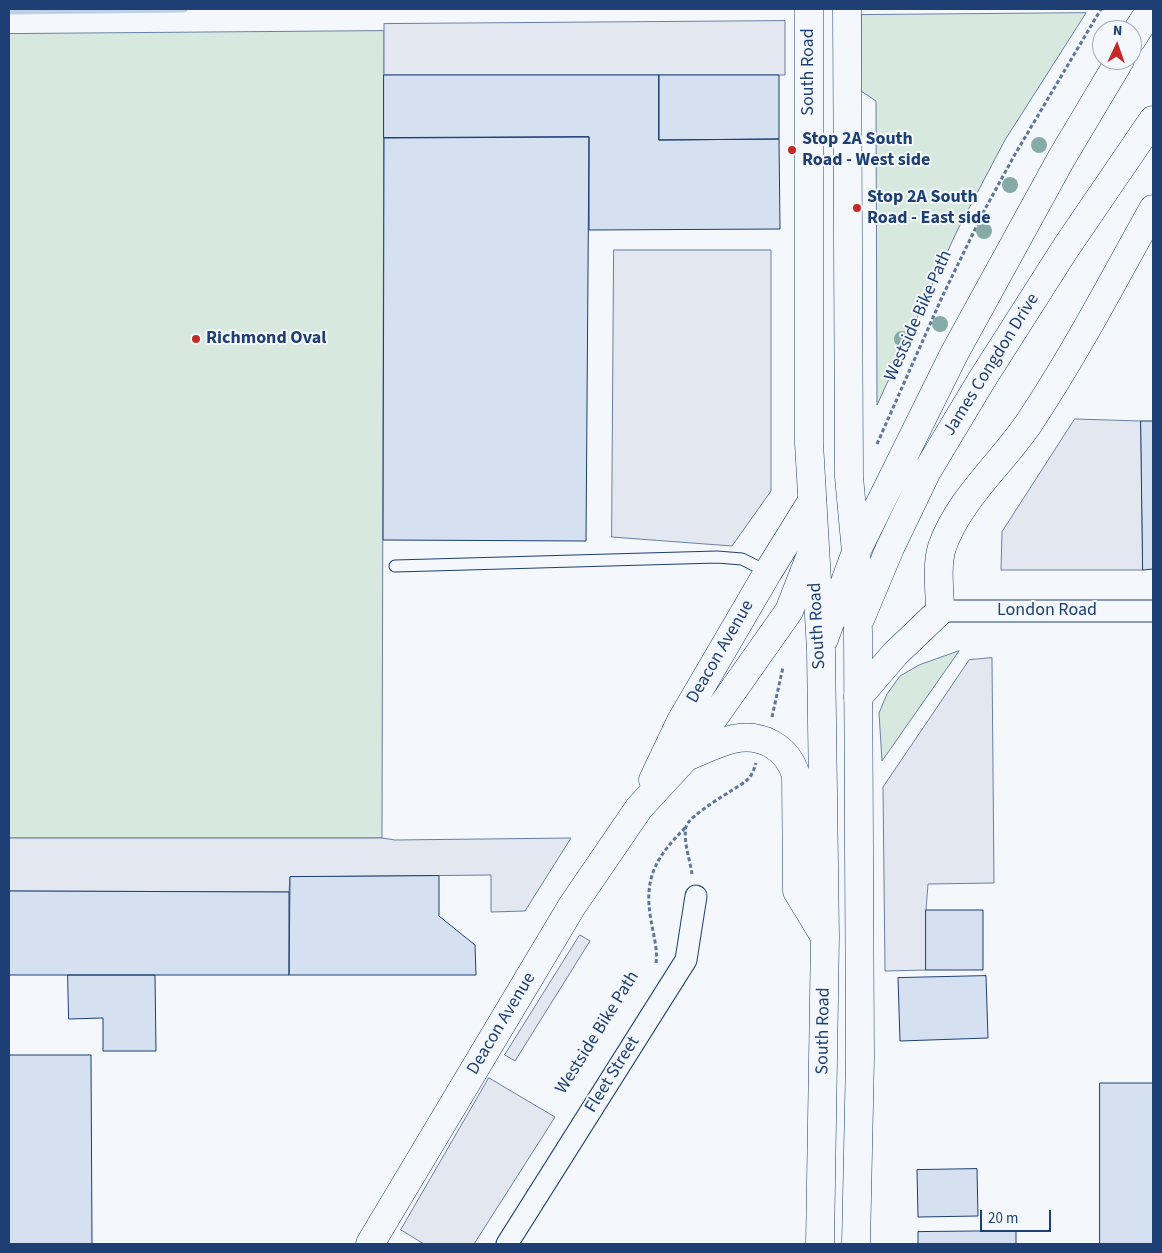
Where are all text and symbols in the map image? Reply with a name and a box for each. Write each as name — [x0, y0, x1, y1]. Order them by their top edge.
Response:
north arrow — [1092, 20, 1142, 70]
text: N — [1113, 21, 1123, 41]
street label: South Road — [798, 28, 820, 116]
place label: Stop 2A South Road - West side — [802, 129, 930, 172]
marker: Stop 2A South Road - West side — [786, 144, 798, 156]
place label: Stop 2A South Road - East side — [867, 187, 991, 230]
marker: Stop 2A South Road - East side — [851, 202, 863, 214]
street label: Westside Bike Path — [880, 247, 958, 385]
street label: James Congdon Drive — [939, 290, 1045, 440]
place label: Richmond Oval — [206, 328, 326, 350]
marker: Richmond Oval — [190, 333, 202, 345]
street label: South Road — [805, 582, 831, 670]
street label: Deacon Avenue — [683, 597, 759, 707]
street label: London Road — [997, 600, 1097, 622]
street label: Westside Bike Path — [552, 968, 644, 1098]
street label: Deacon Avenue — [463, 969, 541, 1079]
street label: South Road — [812, 987, 836, 1075]
street label: Fleet Street — [581, 1033, 645, 1117]
scale bar — [982, 1200, 1053, 1232]
text: 20 m — [988, 1208, 1018, 1229]

